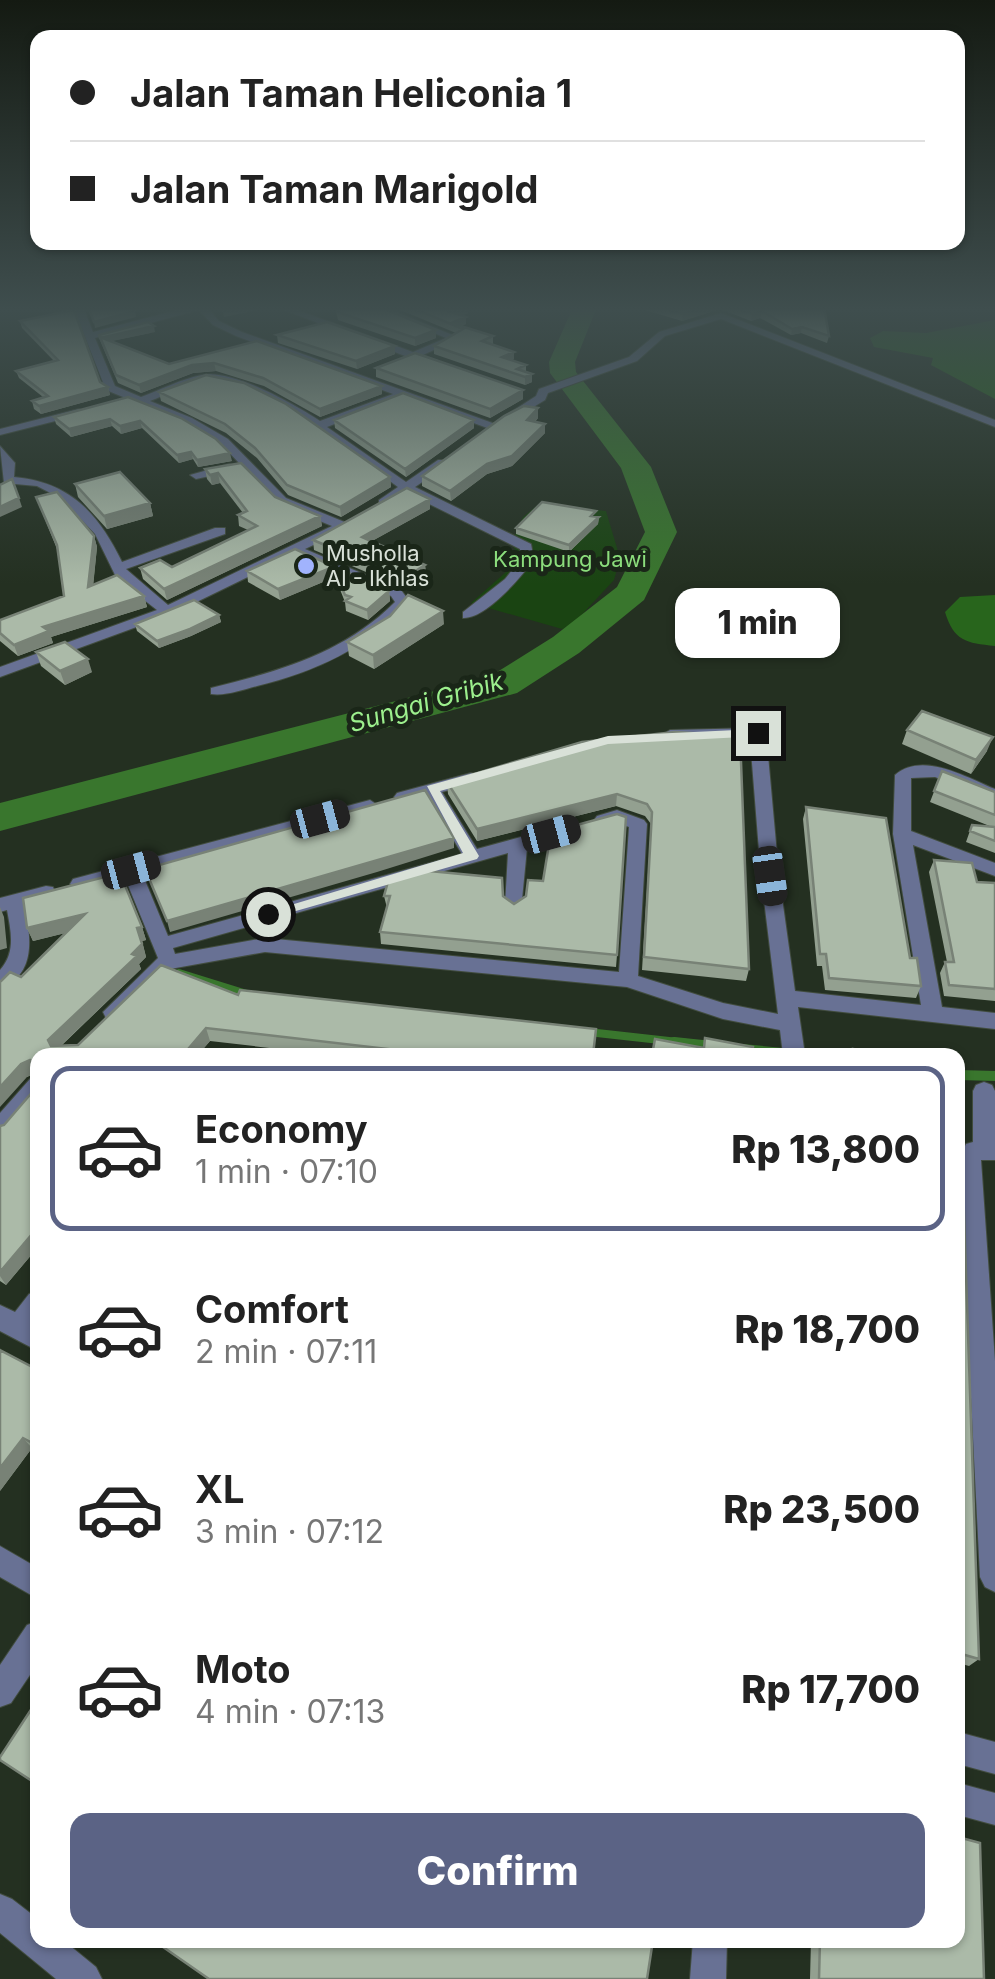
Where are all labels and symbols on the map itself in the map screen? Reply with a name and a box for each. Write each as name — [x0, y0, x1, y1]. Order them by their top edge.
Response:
place label: Musholla Al - Ikhlas — [326, 540, 429, 591]
park label: Kampung Jawi — [493, 546, 647, 572]
marker: Musholla Al - Ikhlas — [295, 555, 317, 577]
callout: 1 min — [676, 588, 840, 658]
water label: Sungai Gribik — [345, 665, 508, 738]
route end — [736, 711, 781, 756]
car — [287, 797, 353, 841]
car — [518, 812, 584, 856]
car — [751, 844, 789, 908]
car — [98, 848, 164, 892]
route start — [246, 892, 291, 937]

